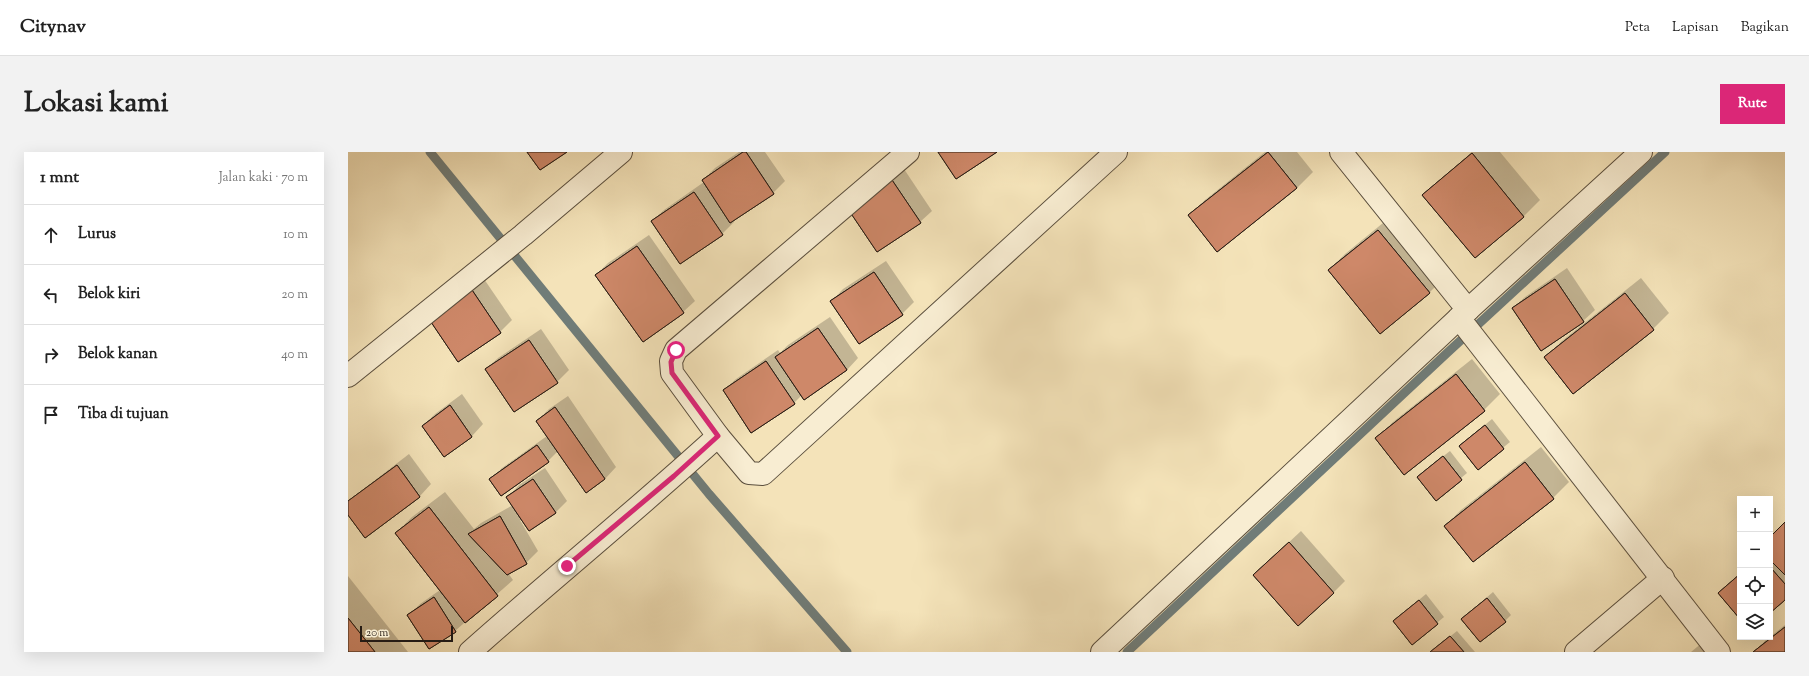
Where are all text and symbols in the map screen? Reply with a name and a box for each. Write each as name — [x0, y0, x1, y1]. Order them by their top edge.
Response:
text: Citynav — [20, 14, 86, 41]
text: Peta — [1625, 18, 1650, 38]
text: Lapisan — [1672, 18, 1719, 38]
text: Bagikan — [1741, 18, 1789, 38]
text: Lokasi kami — [24, 84, 168, 124]
button: Rute — [1720, 84, 1785, 124]
text: 1 mnt — [40, 166, 79, 190]
text: Jalan kaki · 70 m — [219, 169, 308, 187]
icon: ahead — [40, 224, 62, 246]
text: Lurus — [78, 224, 116, 245]
text: 10 m — [283, 226, 308, 244]
icon: left — [40, 284, 62, 306]
text: Belok kiri — [78, 284, 140, 305]
text: 20 m — [282, 286, 308, 304]
route start — [667, 341, 685, 359]
icon: right — [40, 344, 62, 366]
text: Belok kanan — [78, 344, 158, 365]
text: 40 m — [281, 346, 308, 364]
icon: arrive — [40, 404, 62, 426]
text: Tiba di tujuan — [78, 404, 169, 425]
map controls — [1737, 496, 1773, 640]
button: + — [1737, 496, 1773, 532]
button: − — [1737, 532, 1773, 568]
route end — [558, 557, 576, 575]
button: locate — [1737, 568, 1773, 604]
button: layers — [1737, 604, 1773, 640]
scale bar — [360, 624, 453, 643]
text: 20 m — [366, 625, 388, 641]

